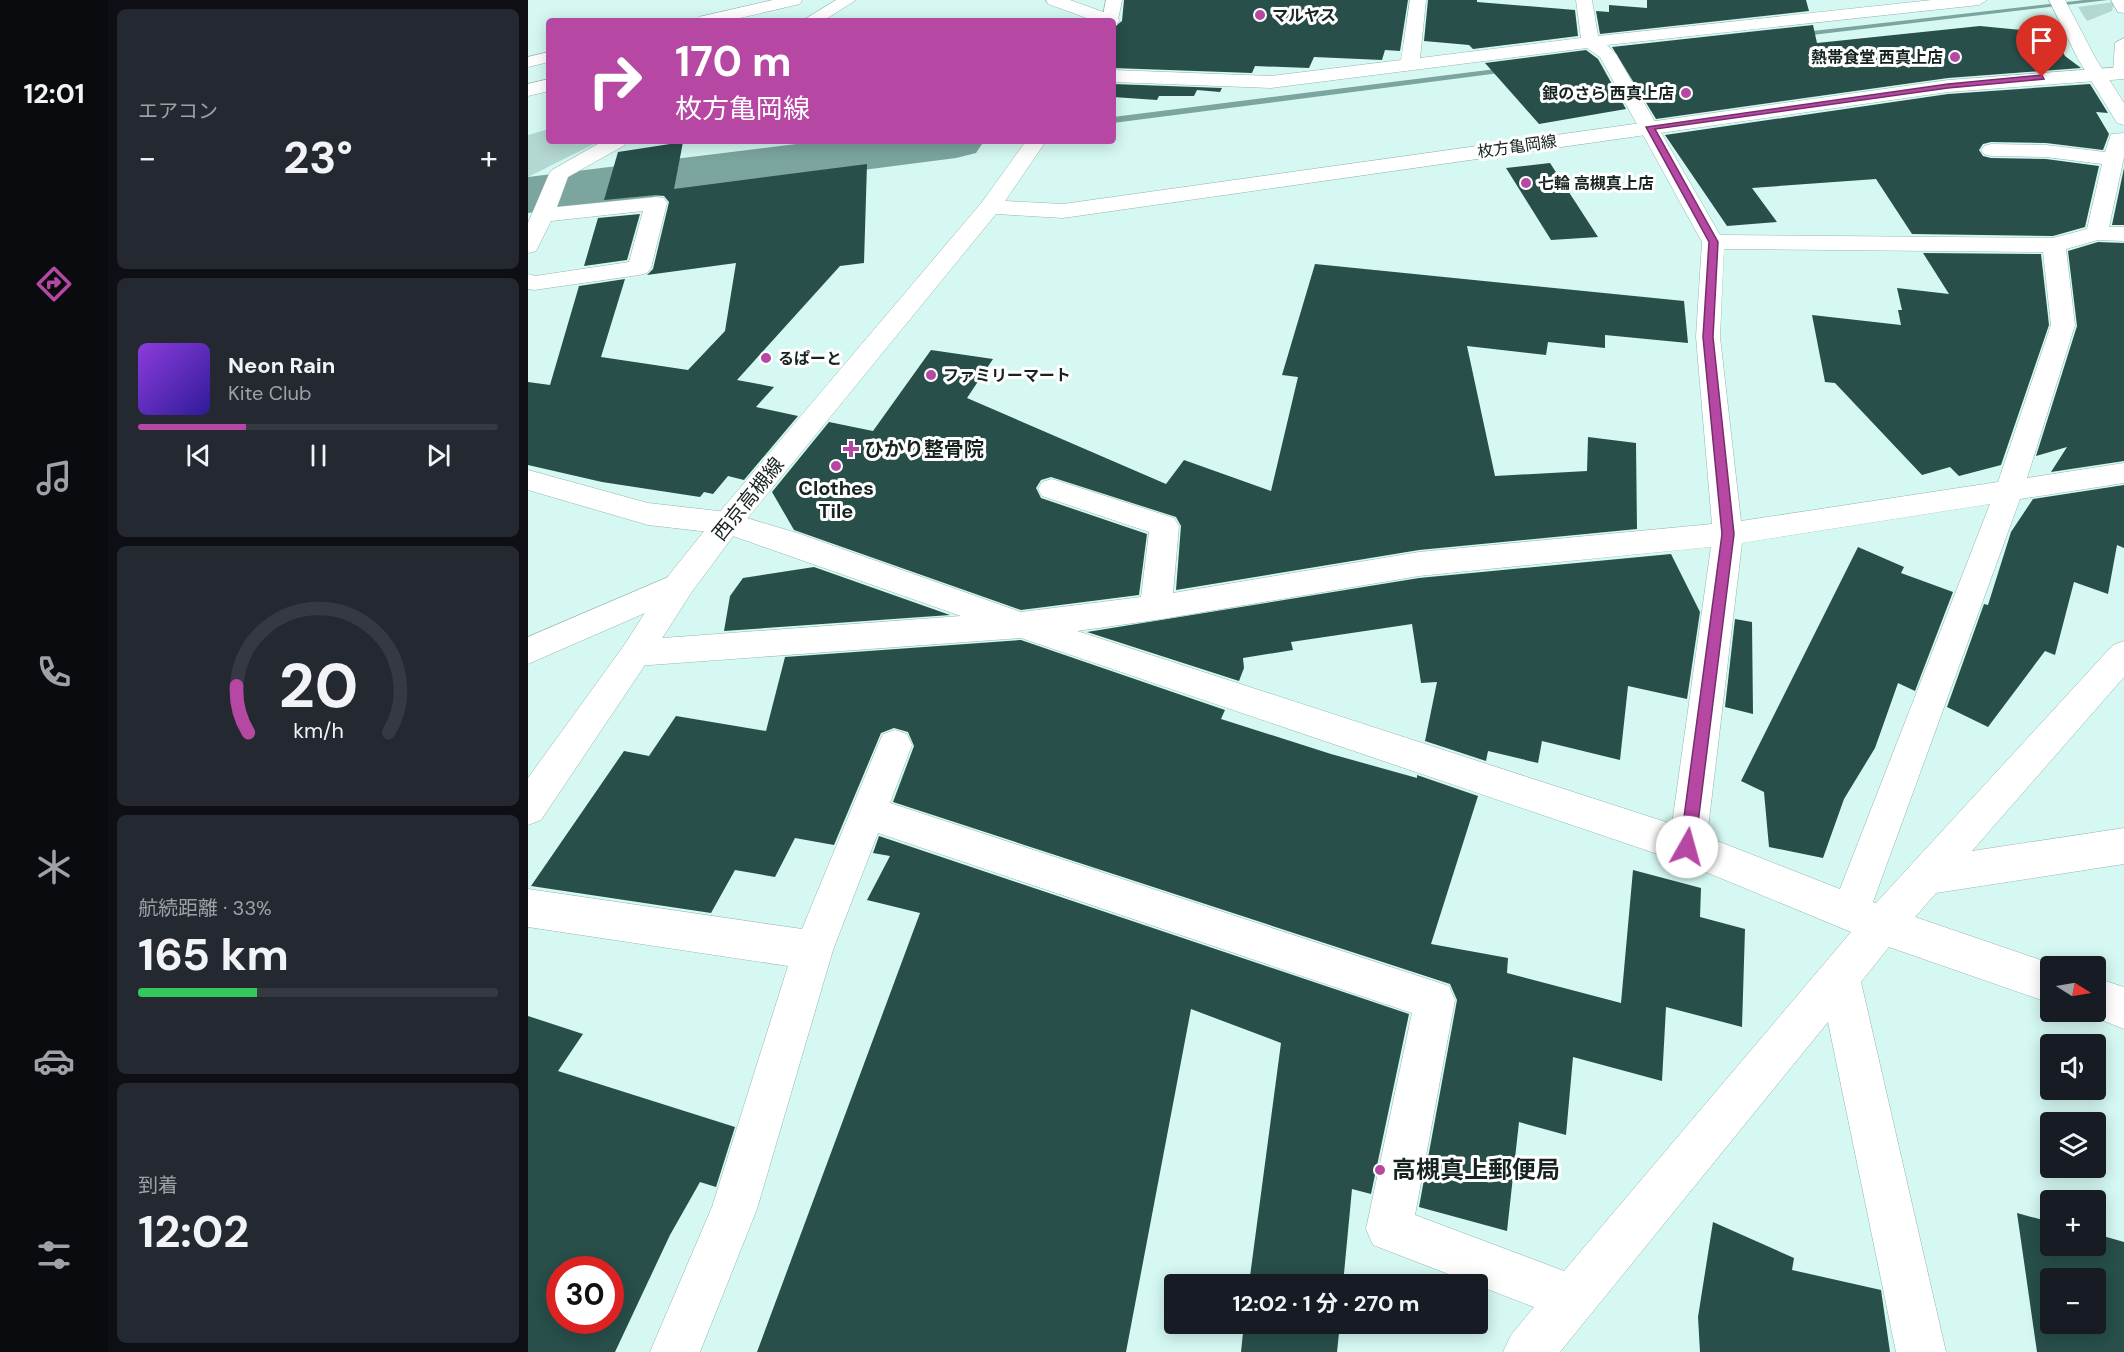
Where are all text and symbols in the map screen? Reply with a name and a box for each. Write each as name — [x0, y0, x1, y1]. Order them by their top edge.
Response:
place label: マルヤス — [1272, 5, 1336, 26]
marker: マルヤス — [1253, 8, 1267, 22]
pin — [2016, 15, 2067, 77]
icon: arrive — [2025, 24, 2058, 57]
text: 170 m — [675, 34, 792, 89]
icon: right — [576, 42, 654, 120]
place label: 熱帯食堂 西真上店 — [1811, 47, 1943, 68]
marker: 熱帯食堂 西真上店 — [1948, 50, 1962, 64]
text: 12:01 — [23, 76, 85, 111]
place label: 銀のさら 西真上店 — [1542, 83, 1674, 104]
marker: 銀のさら 西真上店 — [1679, 86, 1693, 100]
text: 枚方亀岡線 — [675, 91, 810, 126]
text: エアコン — [138, 98, 218, 124]
text: 23° — [283, 128, 353, 187]
street label: 枚方亀岡線 — [1476, 131, 1558, 162]
text: − — [138, 136, 156, 179]
text: + — [480, 136, 498, 179]
place label: 七輪 高槻真上店 — [1538, 173, 1654, 194]
marker: 七輪 高槻真上店 — [1519, 176, 1533, 190]
icon: directions — [33, 263, 75, 305]
place label: るぱーと — [778, 348, 842, 369]
text: Neon Rain — [228, 351, 335, 380]
marker: るぱーと — [759, 351, 773, 365]
place label: ファミリーマート — [943, 365, 1071, 386]
marker: ファミリーマート — [924, 368, 938, 382]
text: Kite Club — [228, 380, 312, 406]
place label: ひかり整骨院 — [864, 436, 984, 462]
icon: previous — [182, 439, 215, 472]
icon: pause — [302, 439, 335, 472]
icon: next — [422, 439, 455, 472]
marker: ひかり整骨院 — [842, 440, 860, 458]
street label: 西京高槻線 — [706, 452, 790, 546]
icon: music — [33, 457, 75, 499]
marker: Clothes Tile — [829, 459, 843, 473]
place label: Clothes Tile — [798, 475, 874, 524]
text: 20 — [278, 645, 358, 726]
icon: phone — [33, 651, 75, 693]
text: km/h — [293, 717, 343, 745]
position arrow — [1655, 815, 1719, 879]
icon: climate — [33, 846, 75, 888]
text: 航続距離 · 33% — [138, 895, 272, 921]
text: 165 km — [138, 925, 289, 984]
north arrow — [2040, 956, 2106, 1022]
map controls — [2040, 956, 2106, 1334]
button: sound — [2040, 1034, 2106, 1100]
icon: car — [33, 1040, 75, 1082]
button: layers — [2040, 1112, 2106, 1178]
place label: 高槻真上郵便局 — [1392, 1154, 1560, 1185]
marker: 高槻真上郵便局 — [1373, 1163, 1387, 1177]
text: 到着 — [138, 1172, 178, 1198]
button: + — [2040, 1190, 2106, 1256]
text: 12:02 — [138, 1202, 249, 1261]
icon: filters — [33, 1234, 75, 1276]
speed limit sign: 30 — [546, 1256, 624, 1334]
button: − — [2040, 1268, 2106, 1334]
text: 12:02 · 1 分 · 270 m — [1233, 1289, 1419, 1318]

